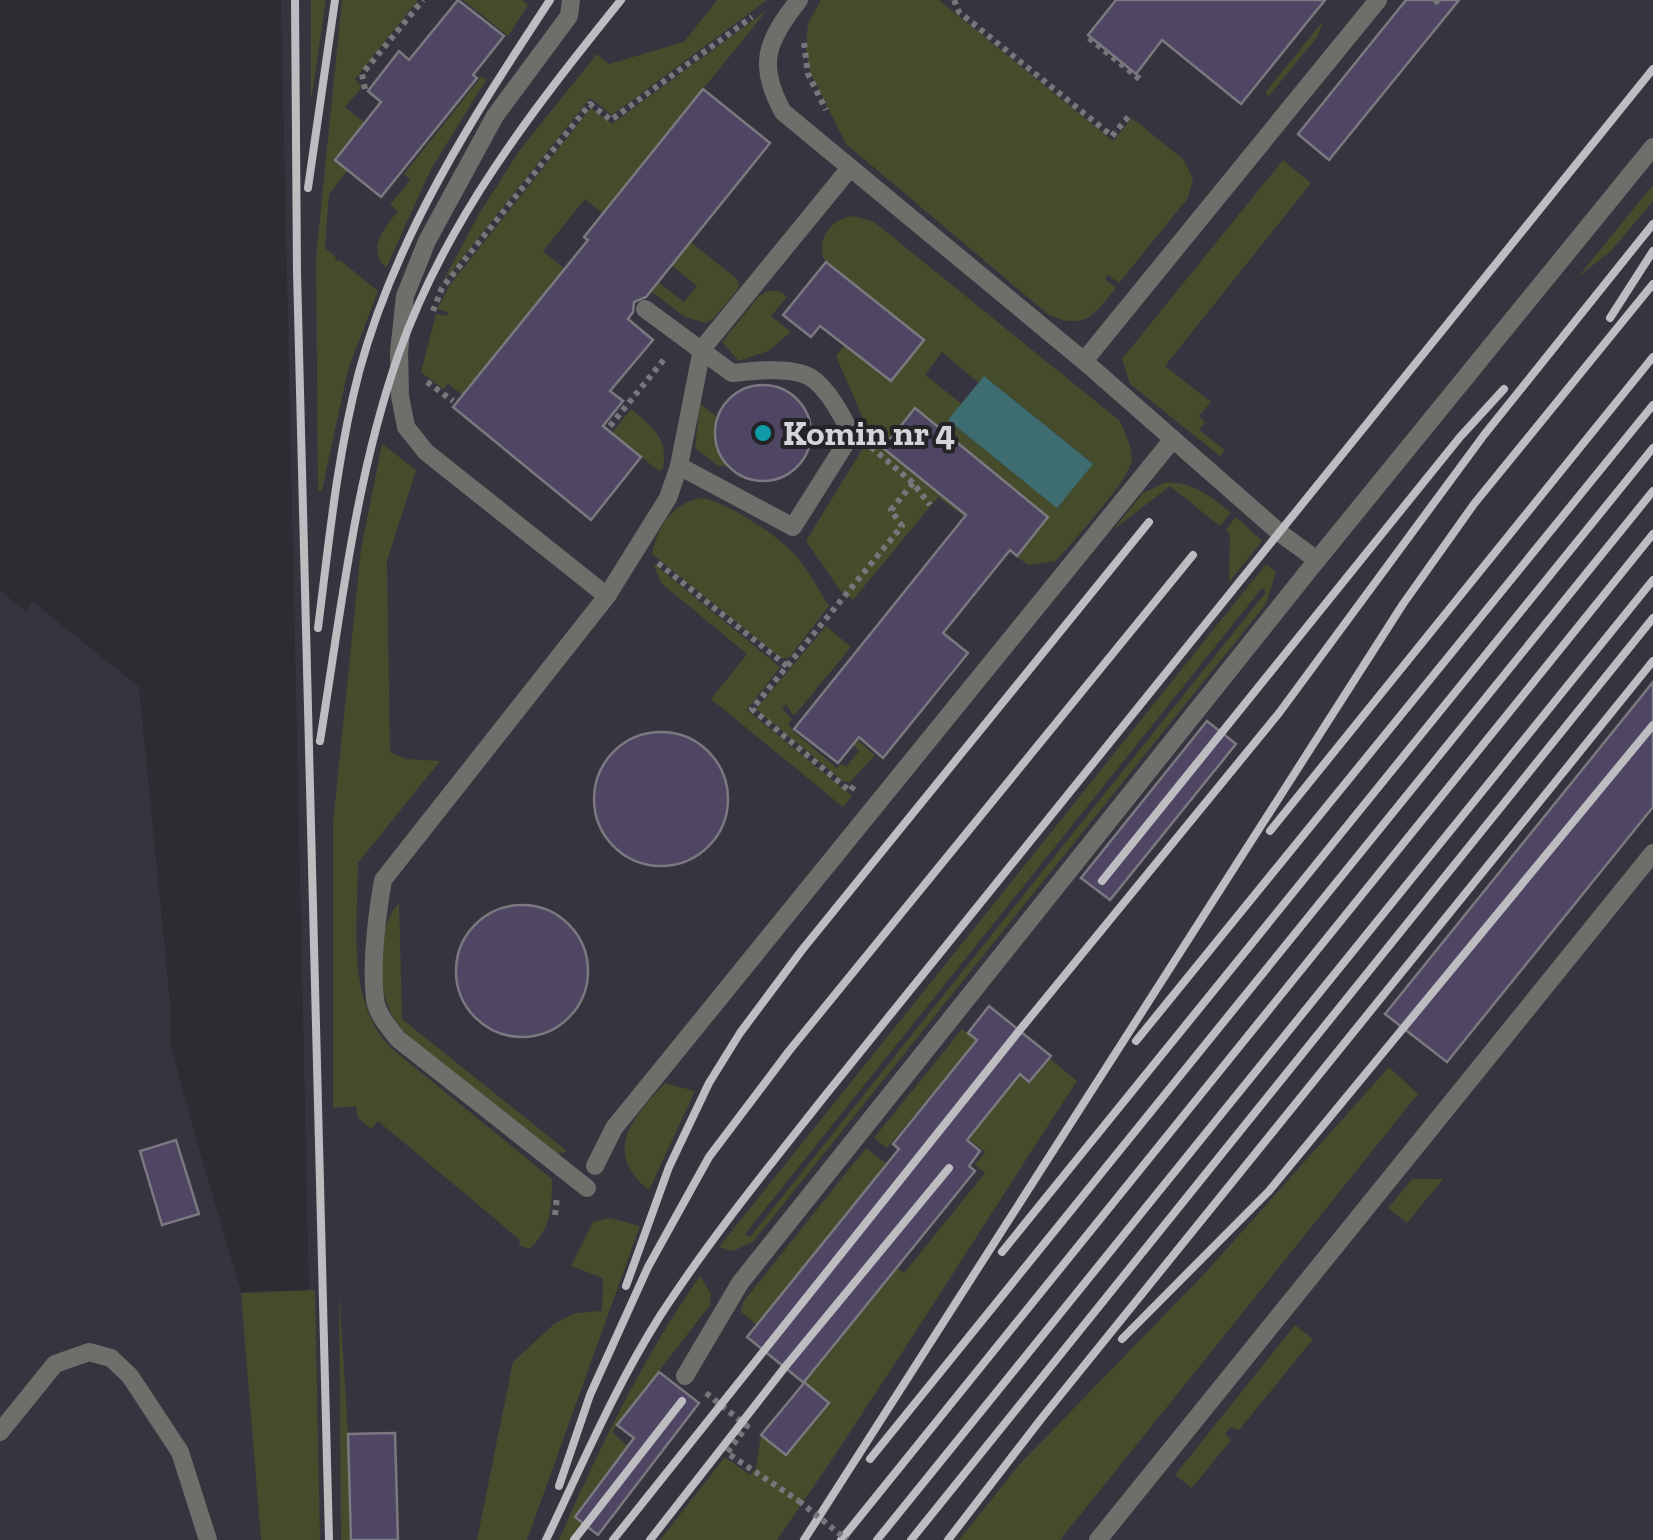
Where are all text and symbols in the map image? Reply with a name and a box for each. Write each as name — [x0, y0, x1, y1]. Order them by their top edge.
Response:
place label: Komin nr 4 — [783, 412, 955, 454]
marker: Komin nr 4 — [752, 422, 774, 444]

